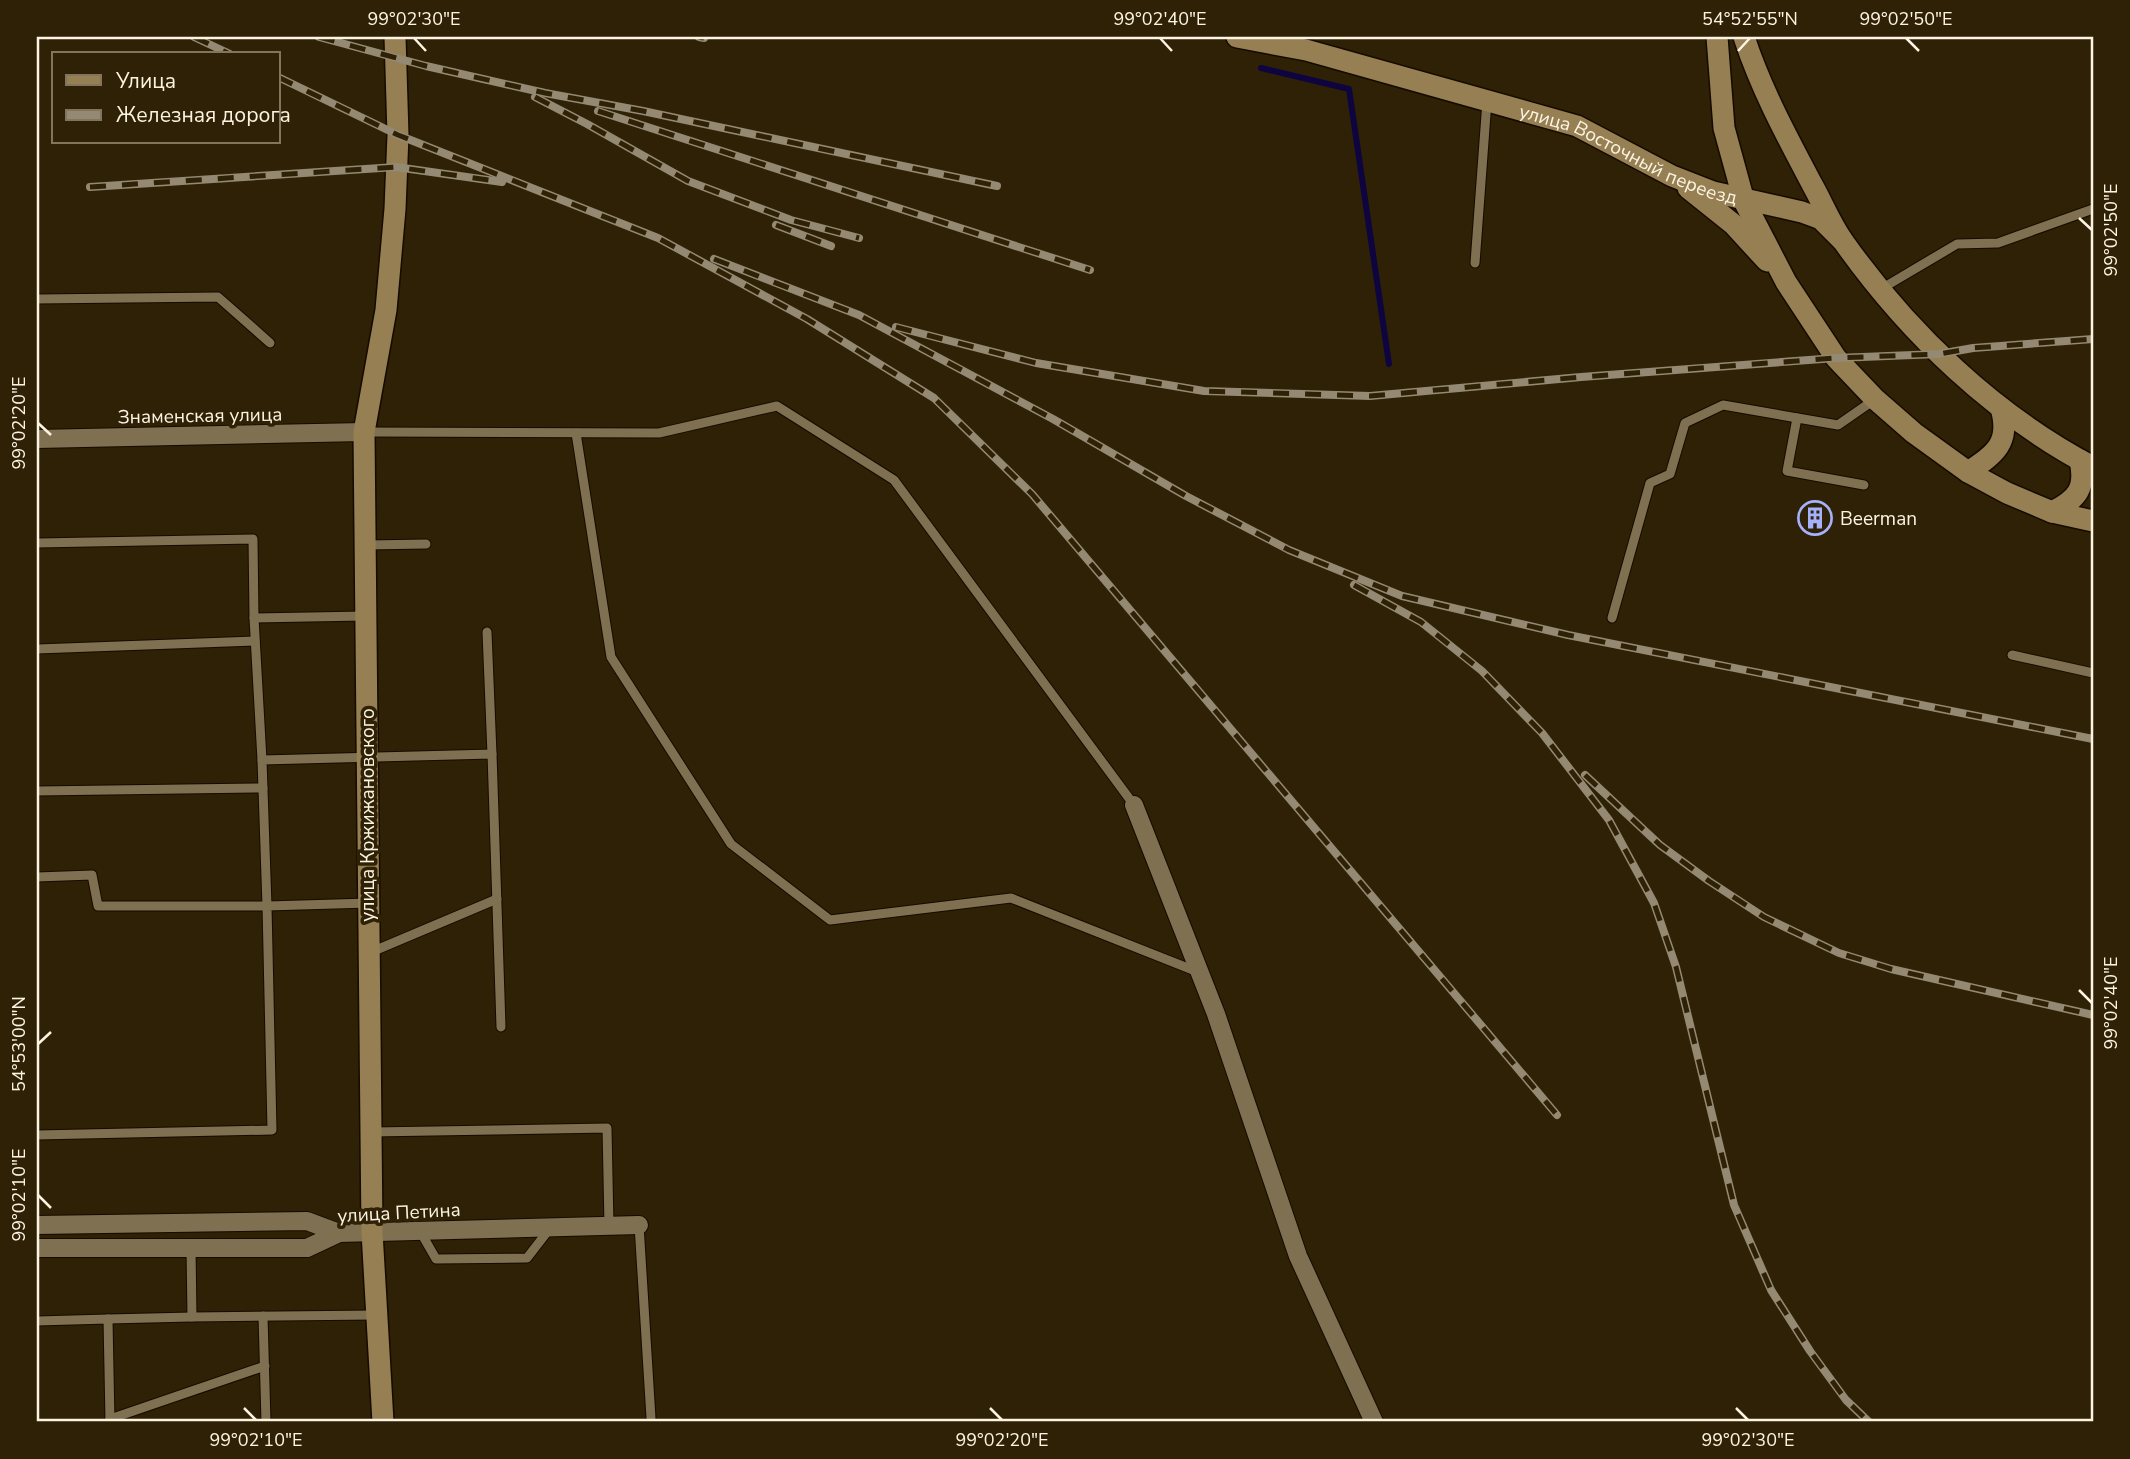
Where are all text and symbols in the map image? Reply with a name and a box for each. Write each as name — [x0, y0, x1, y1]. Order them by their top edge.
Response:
text: 99°02'30"E — [368, 7, 461, 31]
text: 99°02'40"E — [1114, 7, 1207, 31]
text: 54°52'55"N — [1702, 7, 1798, 31]
text: 99°02'50"E — [1860, 7, 1953, 31]
legend — [52, 52, 280, 144]
text: Улица — [115, 67, 176, 95]
street label: улица Восточный переезд — [1516, 98, 1740, 211]
text: Железная дорога — [116, 101, 291, 129]
text: 99°02'50"E — [2099, 184, 2123, 277]
text: 99°02'20"E — [7, 377, 31, 470]
street label: Знаменская улица — [117, 402, 283, 430]
building icon: Beerman — [1796, 499, 1834, 537]
place label: Beerman — [1840, 506, 1917, 532]
street label: улица Кржижановского — [355, 708, 381, 922]
text: 99°02'40"E — [2099, 957, 2123, 1050]
text: 54°53'00"N — [7, 996, 31, 1092]
text: 99°02'10"E — [7, 1149, 31, 1242]
street label: улица Петина — [337, 1197, 461, 1229]
text: 99°02'10"E — [210, 1428, 303, 1452]
text: 99°02'20"E — [956, 1428, 1049, 1452]
text: 99°02'30"E — [1702, 1428, 1795, 1452]

